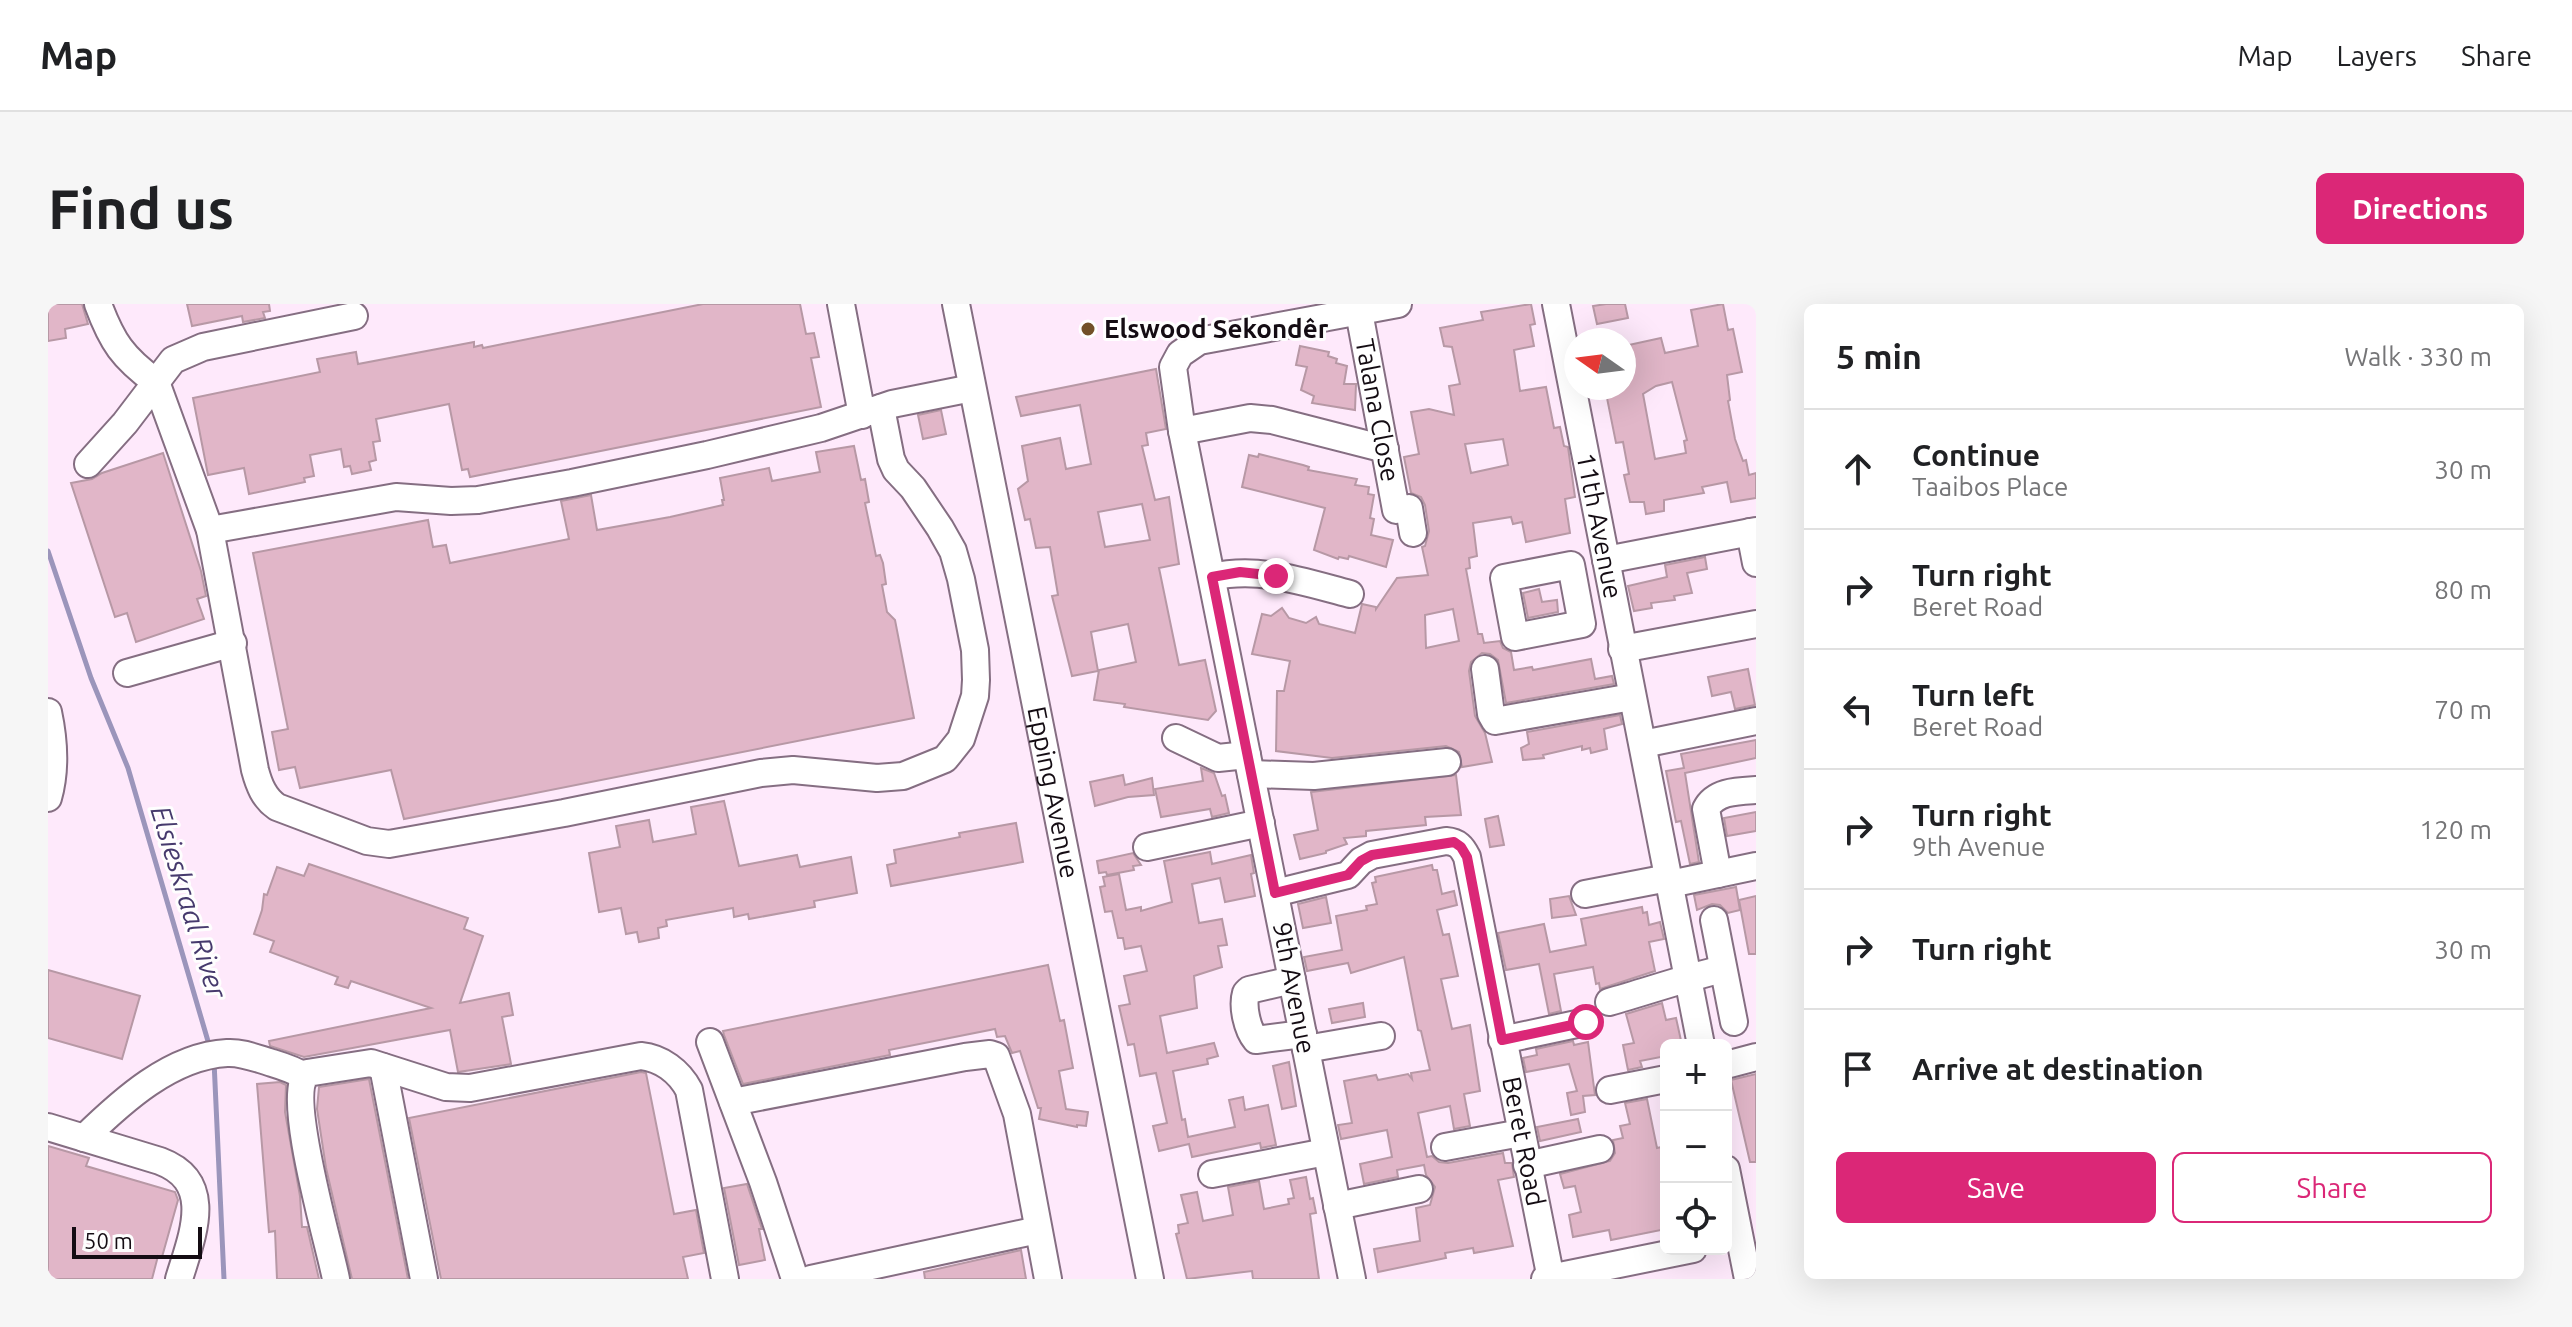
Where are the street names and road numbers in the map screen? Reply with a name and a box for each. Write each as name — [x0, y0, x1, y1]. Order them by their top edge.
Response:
street label: Talana Close — [1350, 336, 1405, 484]
street label: 11th Avenue — [1571, 450, 1628, 601]
street label: Epping Avenue — [1022, 704, 1085, 881]
street label: 9th Avenue — [1268, 920, 1321, 1056]
street label: Beret Road — [1497, 1074, 1551, 1208]

